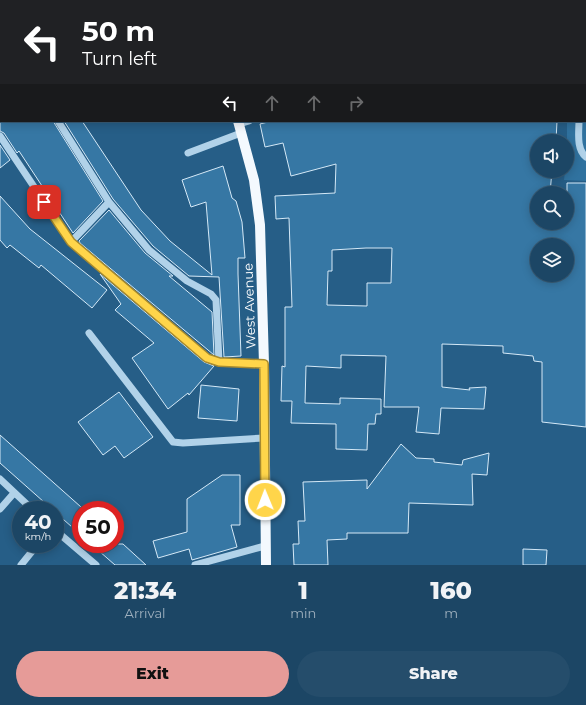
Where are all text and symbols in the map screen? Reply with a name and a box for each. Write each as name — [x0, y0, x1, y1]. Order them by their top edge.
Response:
text: 50 m — [82, 14, 155, 48]
icon: left — [16, 16, 68, 68]
text: Turn left — [82, 48, 157, 70]
icon: left — [219, 92, 241, 114]
icon: ahead — [261, 92, 283, 114]
icon: ahead — [303, 92, 325, 114]
icon: right — [345, 92, 367, 114]
map controls — [530, 134, 574, 282]
button: sound — [530, 134, 574, 178]
pin — [27, 185, 61, 219]
button: search — [530, 186, 574, 230]
icon: arrive — [33, 191, 55, 213]
button: layers — [530, 238, 574, 282]
street label: West Avenue — [240, 263, 258, 349]
position arrow — [244, 479, 286, 521]
speed limit sign: 50 — [72, 501, 124, 553]
text: 40 — [24, 510, 52, 534]
text: km/h — [25, 530, 51, 543]
text: 21:34 — [114, 576, 176, 605]
text: 1 — [298, 576, 308, 605]
text: 160 — [430, 576, 472, 605]
text: Arrival — [125, 605, 166, 621]
text: min — [290, 605, 316, 621]
text: m — [444, 605, 458, 621]
button: Exit — [16, 651, 289, 697]
button: Share — [297, 651, 570, 697]

